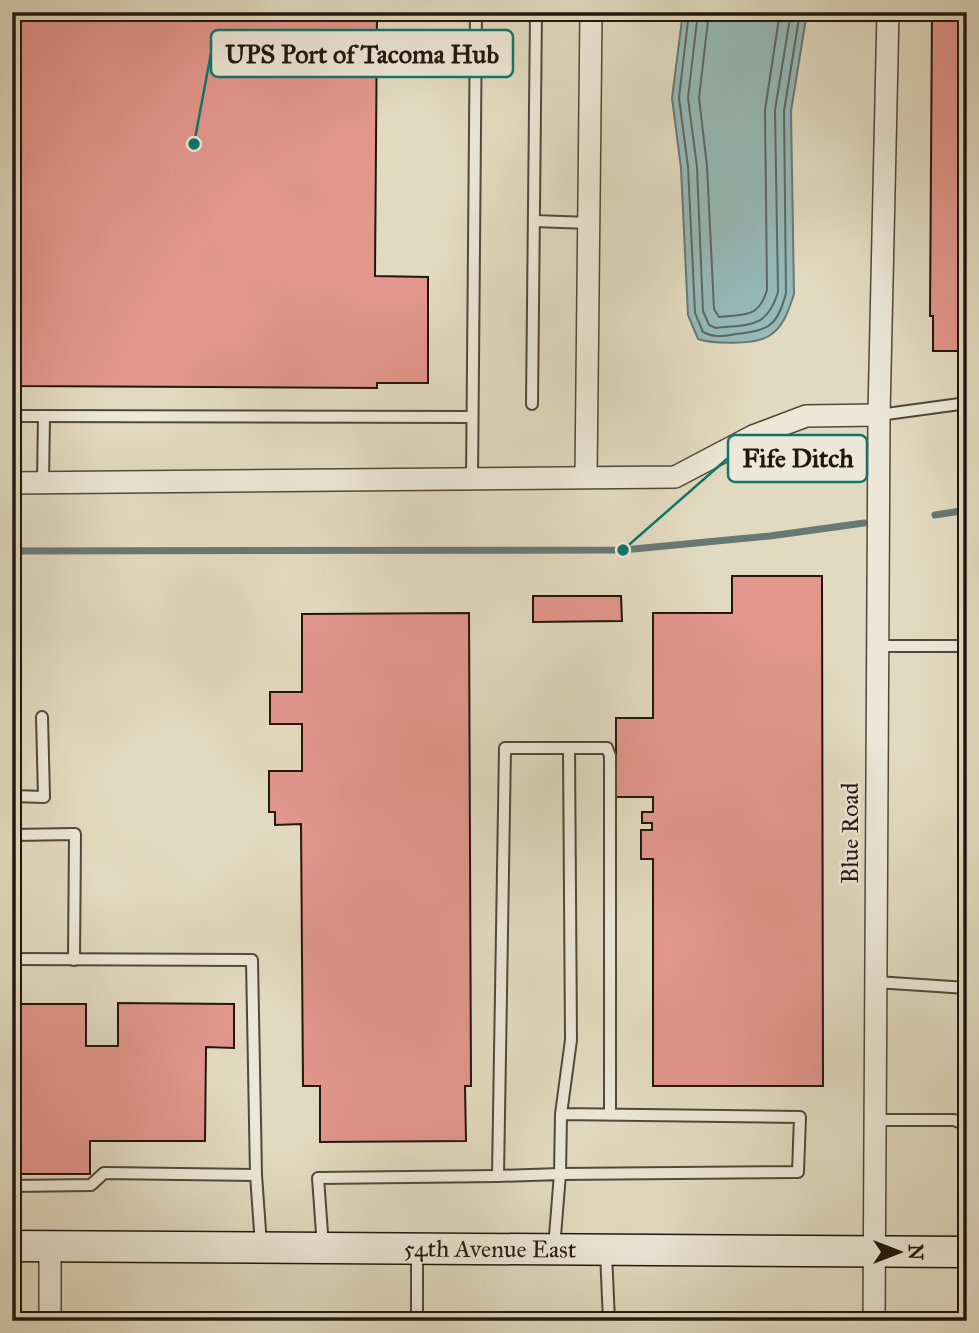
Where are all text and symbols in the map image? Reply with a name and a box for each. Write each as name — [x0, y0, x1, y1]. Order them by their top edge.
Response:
callout: UPS Port of Tacoma Hub — [211, 30, 513, 77]
text: UPS Port of Tacoma Hub — [225, 38, 499, 70]
callout: Fife Ditch — [728, 435, 867, 482]
text: Fife Ditch — [742, 442, 854, 474]
street label: Blue Road — [835, 782, 865, 884]
north arrow — [864, 1218, 934, 1288]
street label: 54th Avenue East — [403, 1233, 577, 1265]
text: N — [904, 1244, 927, 1260]

